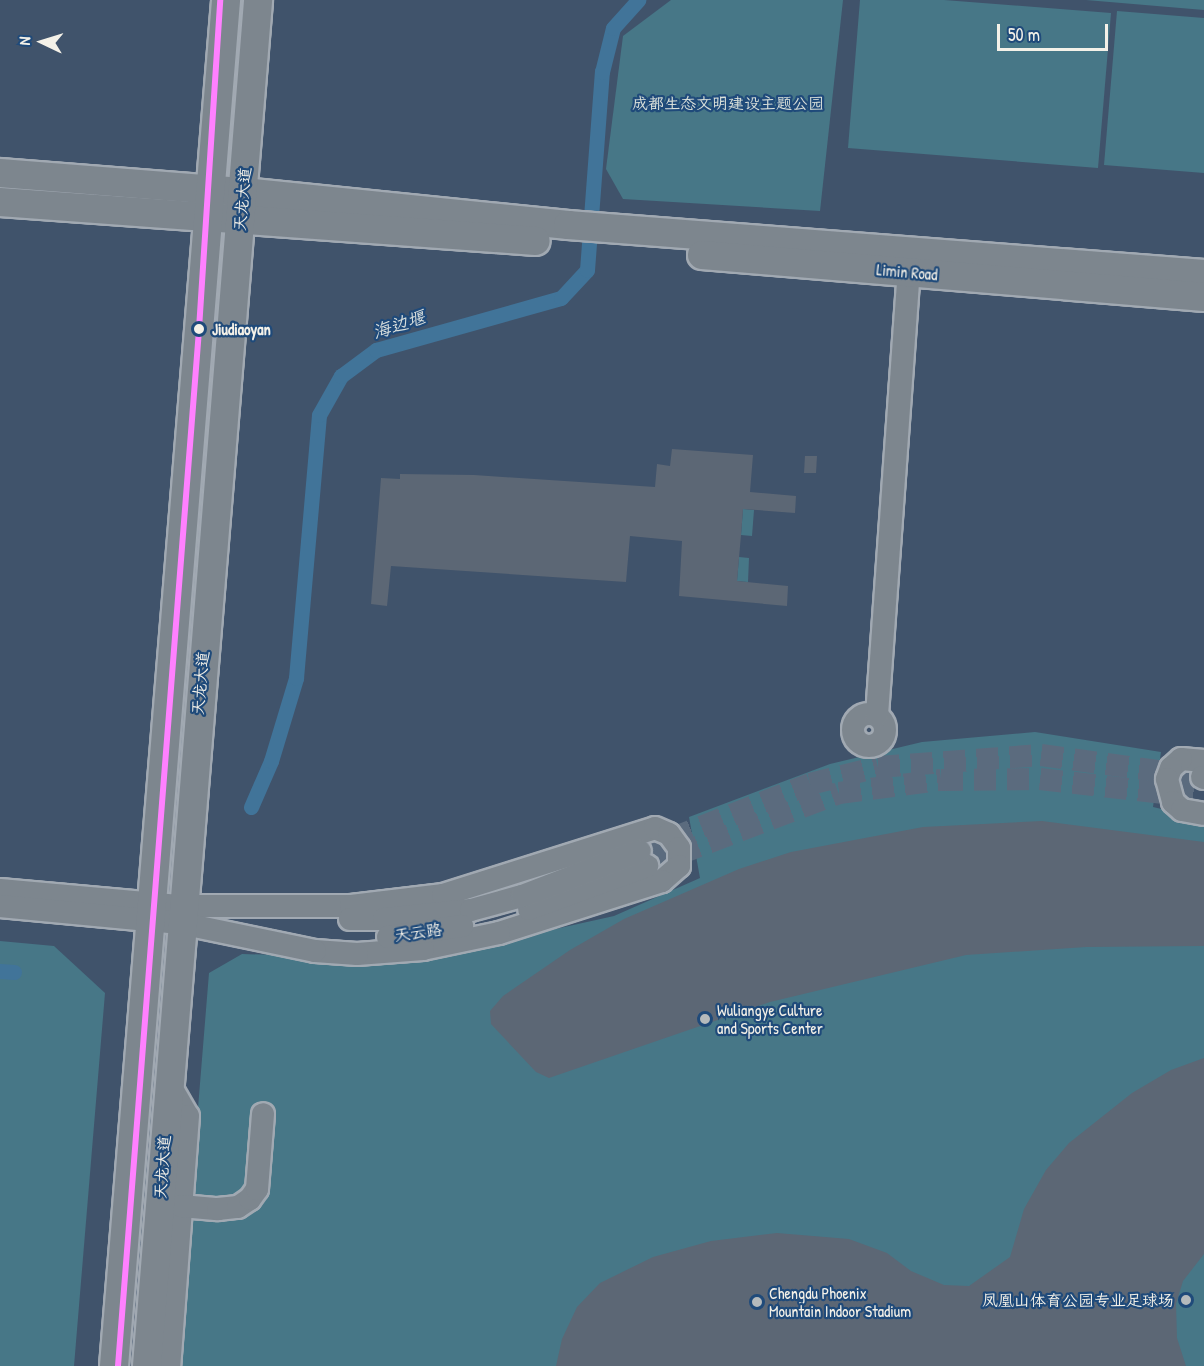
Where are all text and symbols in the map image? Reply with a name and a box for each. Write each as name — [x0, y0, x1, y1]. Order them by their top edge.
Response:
north arrow — [12, 12, 72, 72]
scale bar — [1000, 12, 1111, 50]
text: 50 m — [1008, 22, 1040, 47]
text: N — [13, 36, 35, 46]
park label: 成都生态文明建设主题公园 — [632, 93, 824, 113]
street label: 天龙大道 — [230, 166, 254, 232]
street label: Limin Road — [876, 260, 938, 284]
water label: 海边堰 — [370, 306, 428, 344]
place label: Jiudiaoyan — [212, 319, 271, 339]
marker: Jiudiaoyan — [190, 320, 208, 338]
street label: 天龙大道 — [188, 650, 212, 716]
street label: 天云路 — [393, 919, 443, 945]
place label: Wuliangye Culture and Sports Center — [717, 1000, 823, 1038]
marker: Wuliangye Culture and Sports Center — [698, 1012, 712, 1026]
street label: 天龙大道 — [150, 1134, 174, 1200]
place label: Chengdu Phoenix Mountain Indoor Stadium — [769, 1283, 911, 1321]
place label: 凤凰山体育公园专业足球场 — [982, 1290, 1174, 1310]
marker: 凤凰山体育公园专业足球场 — [1179, 1293, 1193, 1307]
marker: Chengdu Phoenix Mountain Indoor Stadium — [750, 1295, 764, 1309]

